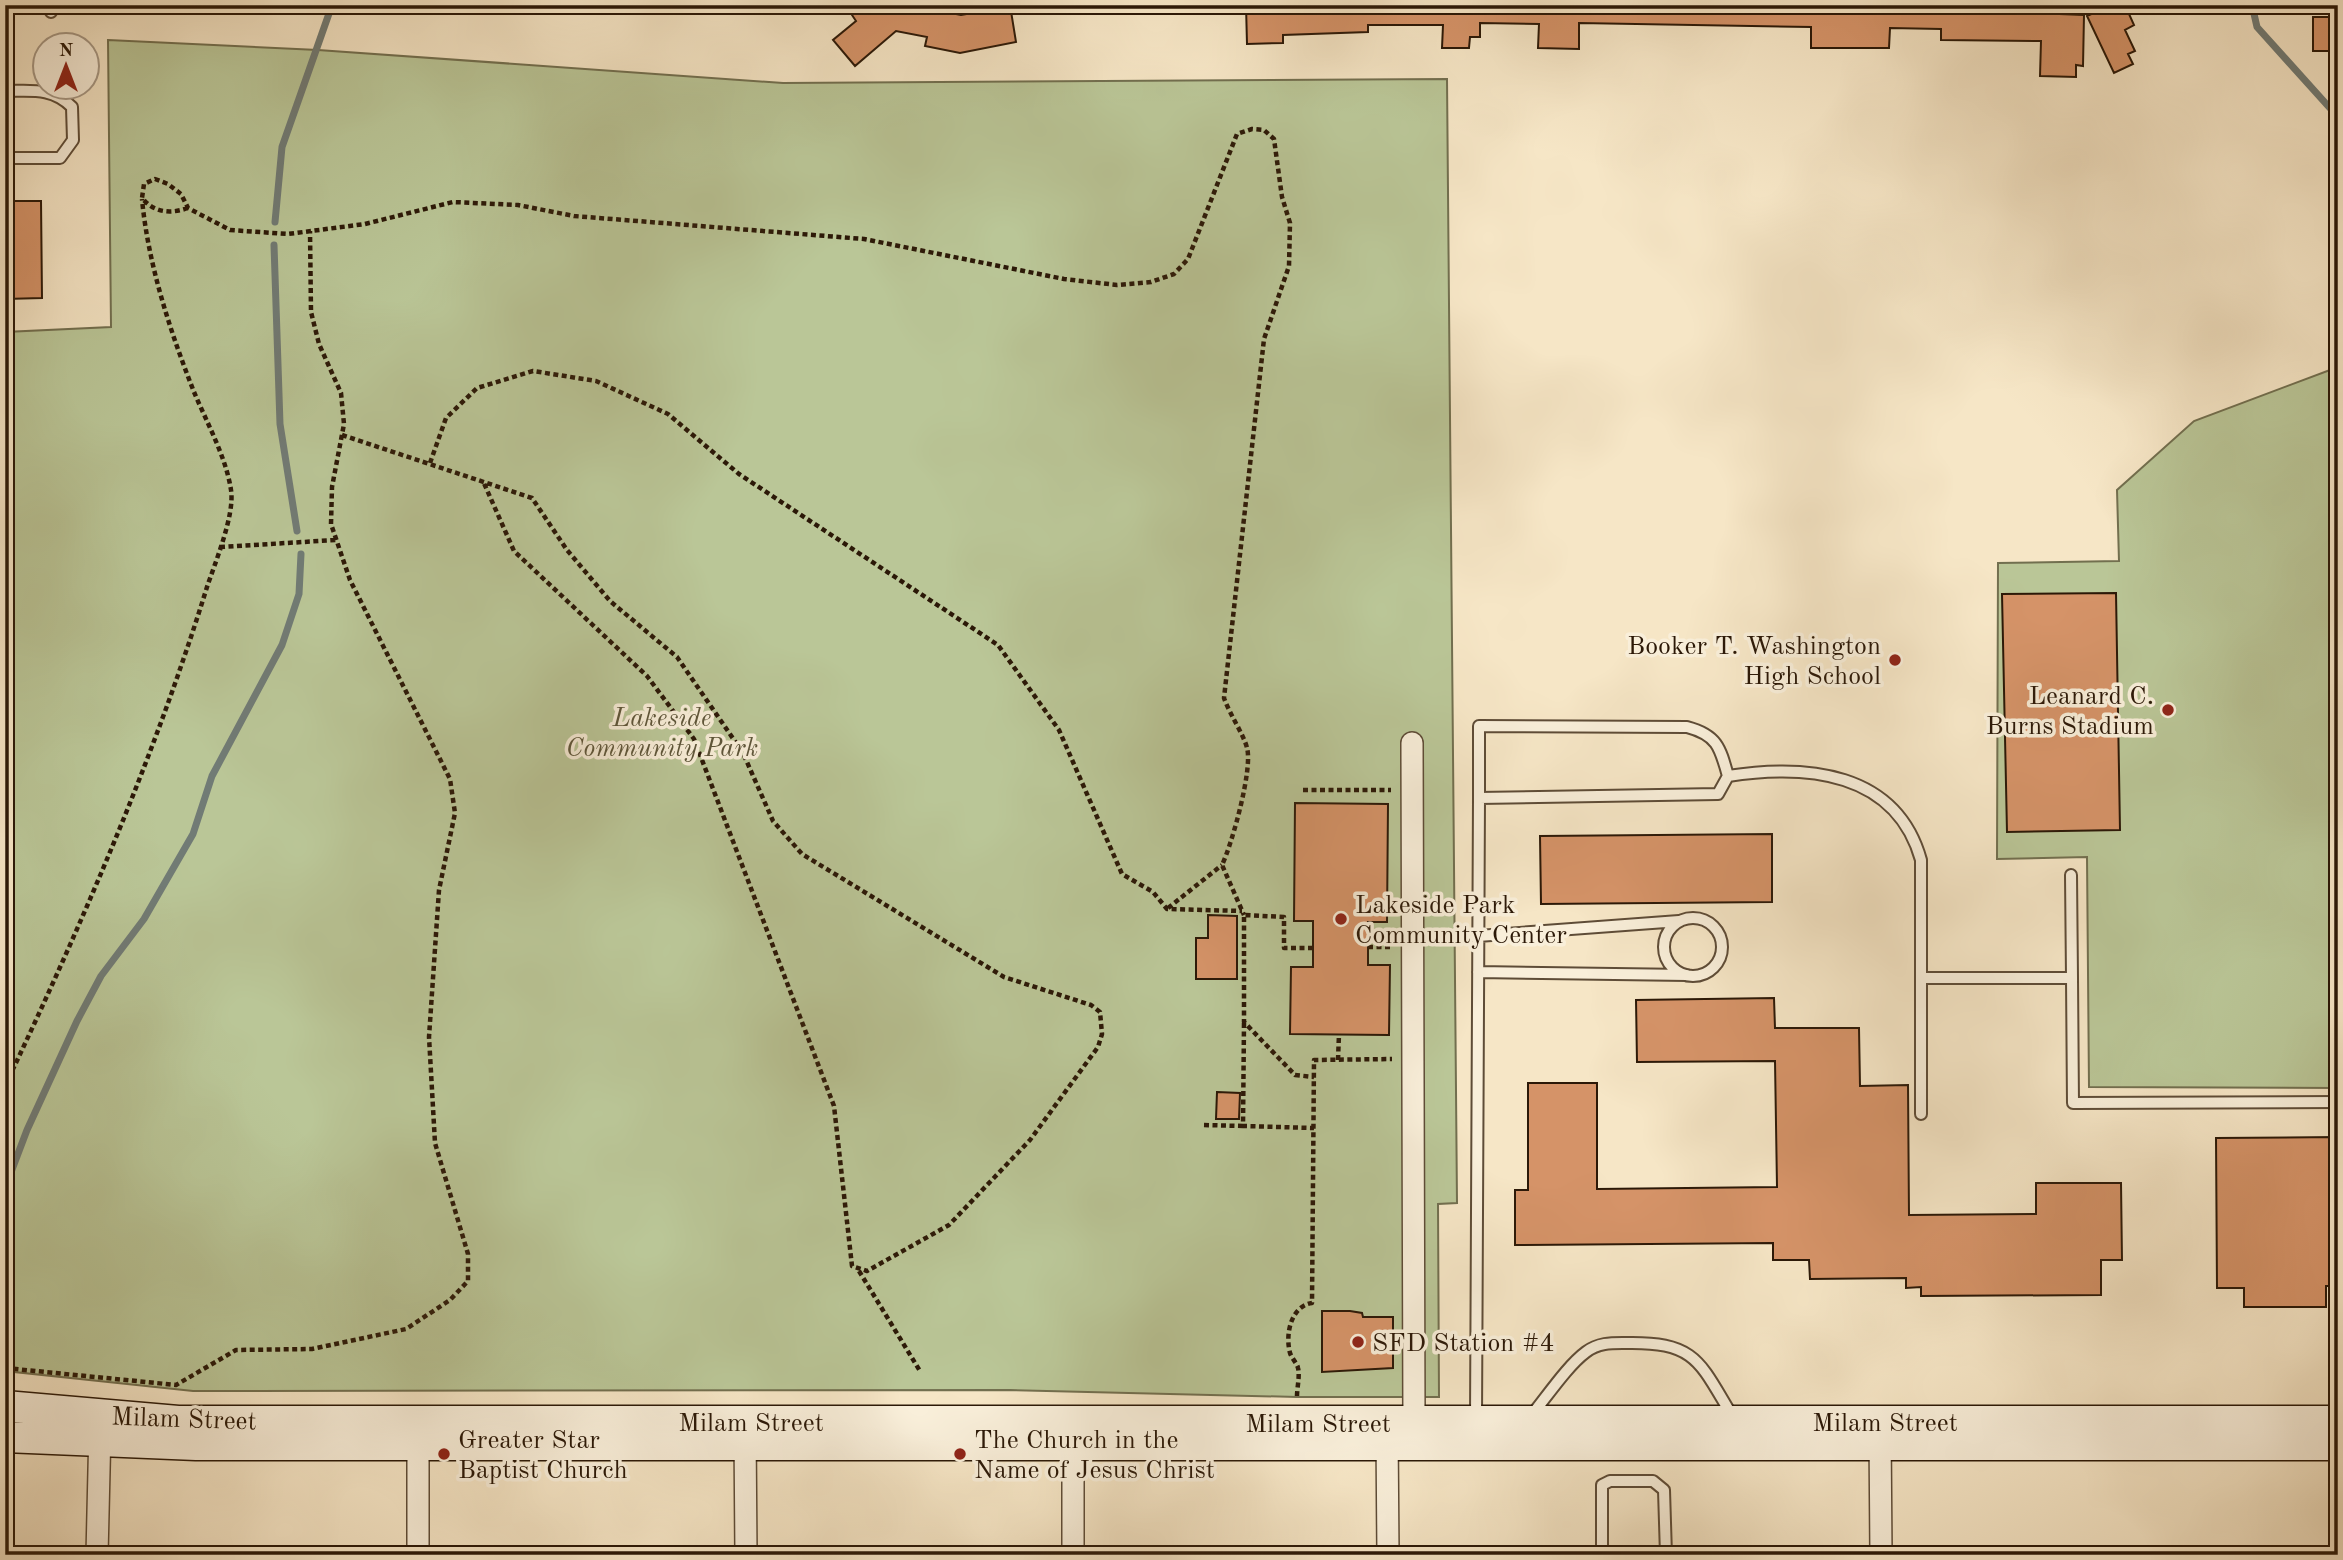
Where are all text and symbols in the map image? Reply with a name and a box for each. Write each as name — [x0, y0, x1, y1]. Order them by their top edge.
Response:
north arrow — [32, 32, 102, 102]
text: N — [59, 42, 74, 61]
place label: Booker T. Washington High School — [1627, 634, 1881, 690]
marker: Booker T. Washington High School — [1887, 652, 1903, 668]
place label: Leanard C. Burns Stadium — [1986, 684, 2154, 740]
marker: Leanard C. Burns Stadium — [2160, 702, 2176, 718]
park label: Lakeside Community Park — [566, 706, 758, 762]
place label: Lakeside Park Community Center — [1355, 893, 1567, 949]
marker: Lakeside Park Community Center — [1333, 911, 1349, 927]
place label: SFD Station #4 — [1372, 1331, 1555, 1357]
marker: SFD Station #4 — [1350, 1334, 1366, 1350]
street label: Milam Street — [111, 1404, 257, 1436]
street label: Milam Street — [678, 1411, 824, 1437]
street label: Milam Street — [1812, 1411, 1958, 1437]
street label: Milam Street — [1245, 1412, 1391, 1438]
place label: Greater Star Baptist Church — [458, 1428, 628, 1484]
place label: The Church in the Name of Jesus Christ — [974, 1428, 1215, 1484]
marker: Greater Star Baptist Church — [436, 1446, 452, 1462]
marker: The Church in the Name of Jesus Christ — [952, 1446, 968, 1462]

